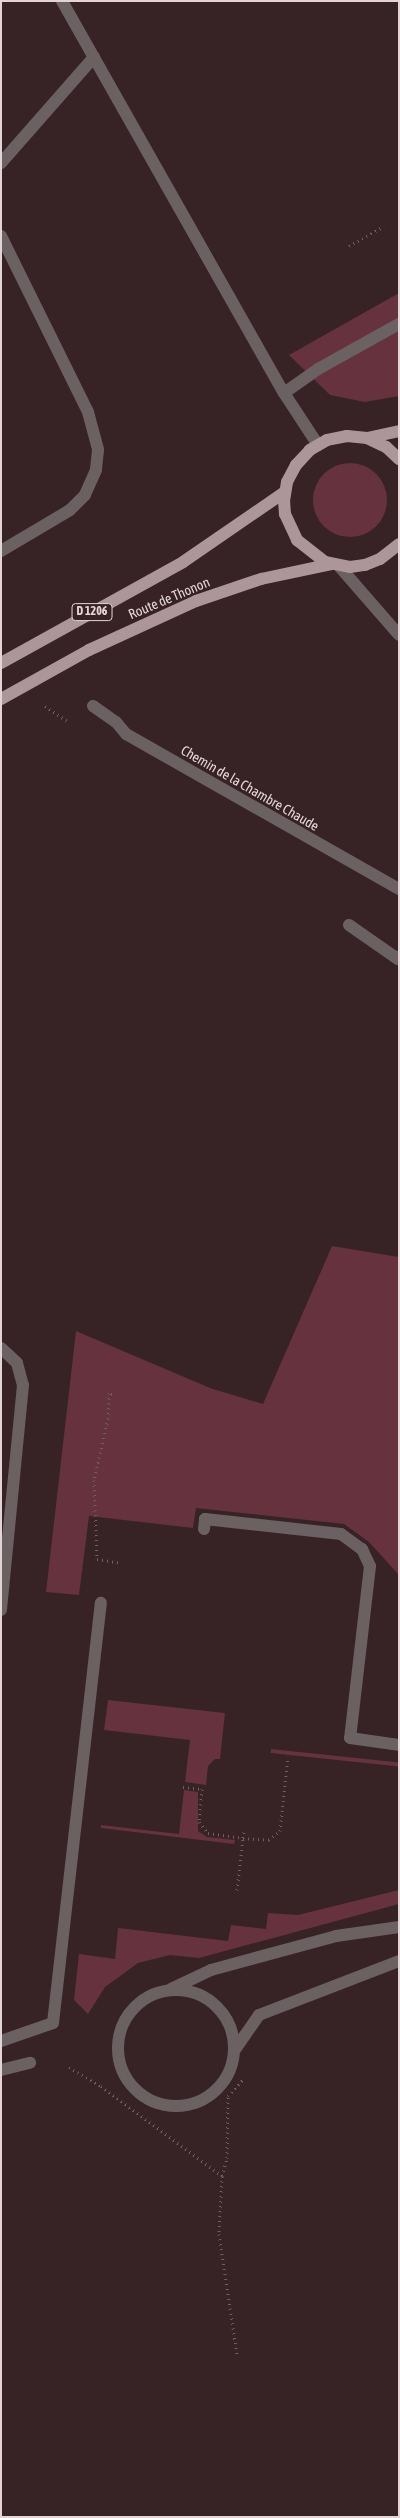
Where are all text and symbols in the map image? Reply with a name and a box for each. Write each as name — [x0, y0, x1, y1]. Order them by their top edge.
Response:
street label: Route de Thonon — [126, 573, 212, 623]
road number: D 1206 — [71, 602, 113, 622]
street label: Chemin de la Chambre Chaude — [178, 742, 322, 834]

